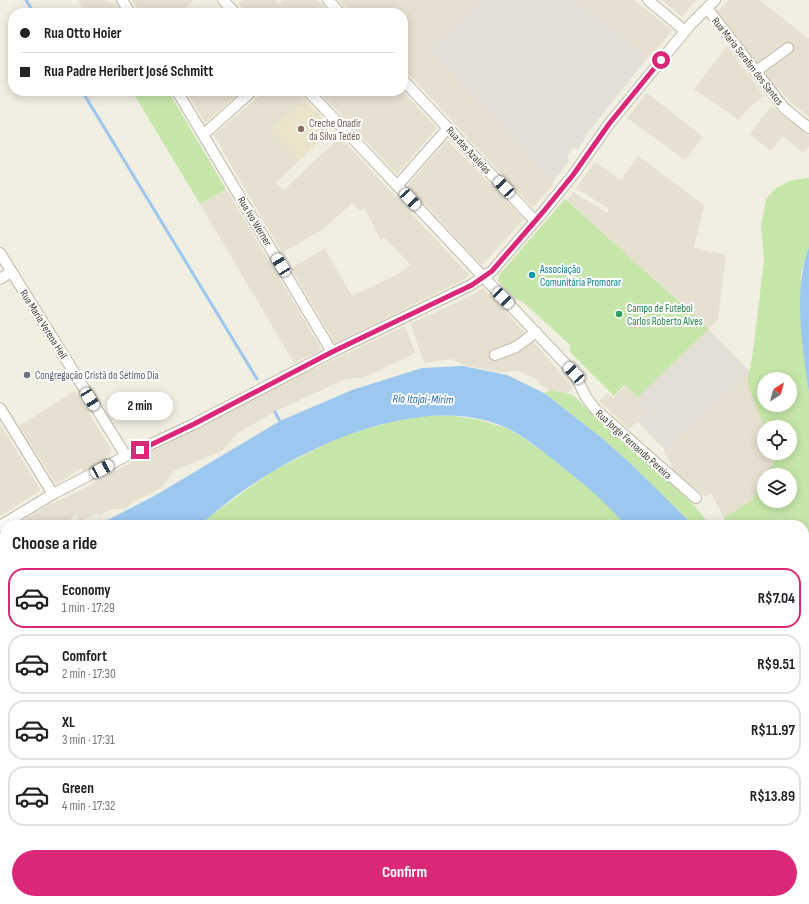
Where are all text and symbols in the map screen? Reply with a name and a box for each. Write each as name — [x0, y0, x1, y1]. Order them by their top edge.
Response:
street label: Rua Maria Serafim dos Santos — [709, 15, 786, 108]
text: Rua Otto Hoier — [44, 24, 121, 43]
route start — [652, 51, 670, 69]
text: Rua Padre Heribert José Schmitt — [44, 62, 213, 81]
place label: Creche Onadir da Silva Tedéo — [309, 117, 361, 143]
marker: Creche Onadir da Silva Tedéo — [296, 124, 306, 134]
street label: Rua das Azaleias — [443, 124, 494, 177]
car — [491, 174, 517, 200]
car — [397, 186, 423, 212]
street label: Rua Ivo Werner — [235, 194, 274, 248]
car — [270, 252, 292, 278]
place label: Associação Comunitária Promorar — [539, 263, 621, 289]
marker: Associação Comunitária Promorar — [527, 270, 537, 280]
car — [490, 285, 516, 311]
street label: Rua Maria Verena Heil — [17, 287, 70, 361]
place label: Campo de Futebol Carlos Roberto Alves — [627, 302, 703, 328]
marker: Campo de Futebol Carlos Roberto Alves — [614, 309, 624, 319]
car — [561, 360, 587, 386]
place label: Congregação Cristã do Sétimo Dia — [35, 369, 159, 382]
marker: Congregação Cristã do Sétimo Dia — [22, 370, 32, 380]
north arrow — [757, 372, 797, 412]
map controls — [757, 372, 797, 508]
car — [79, 386, 101, 412]
water label: Rio Itajaí-Mirim — [392, 391, 454, 408]
callout: 2 min — [107, 392, 173, 420]
text: 2 min — [128, 398, 152, 414]
street label: Rua Jorge Fernando Pereira — [593, 407, 674, 482]
button: locate — [757, 420, 797, 460]
route end — [131, 441, 149, 459]
car — [89, 458, 115, 480]
button: layers — [757, 468, 797, 508]
text: Choose a ride — [12, 533, 97, 554]
icon: car — [14, 580, 50, 616]
text: Economy — [62, 581, 111, 600]
text: R$7.04 — [758, 589, 795, 608]
text: 1 min · 17:29 — [62, 600, 115, 616]
icon: car — [14, 646, 50, 682]
text: Comfort — [62, 647, 107, 666]
text: R$9.51 — [757, 655, 795, 674]
text: 2 min · 17:30 — [62, 666, 116, 682]
icon: car — [14, 712, 50, 748]
text: XL — [62, 713, 75, 732]
text: R$11.97 — [751, 721, 795, 740]
text: 3 min · 17:31 — [62, 732, 115, 748]
icon: car — [14, 778, 50, 814]
text: Green — [62, 779, 94, 798]
text: R$13.89 — [750, 787, 795, 806]
text: 4 min · 17:32 — [62, 798, 115, 814]
button: Confirm — [12, 850, 797, 896]

